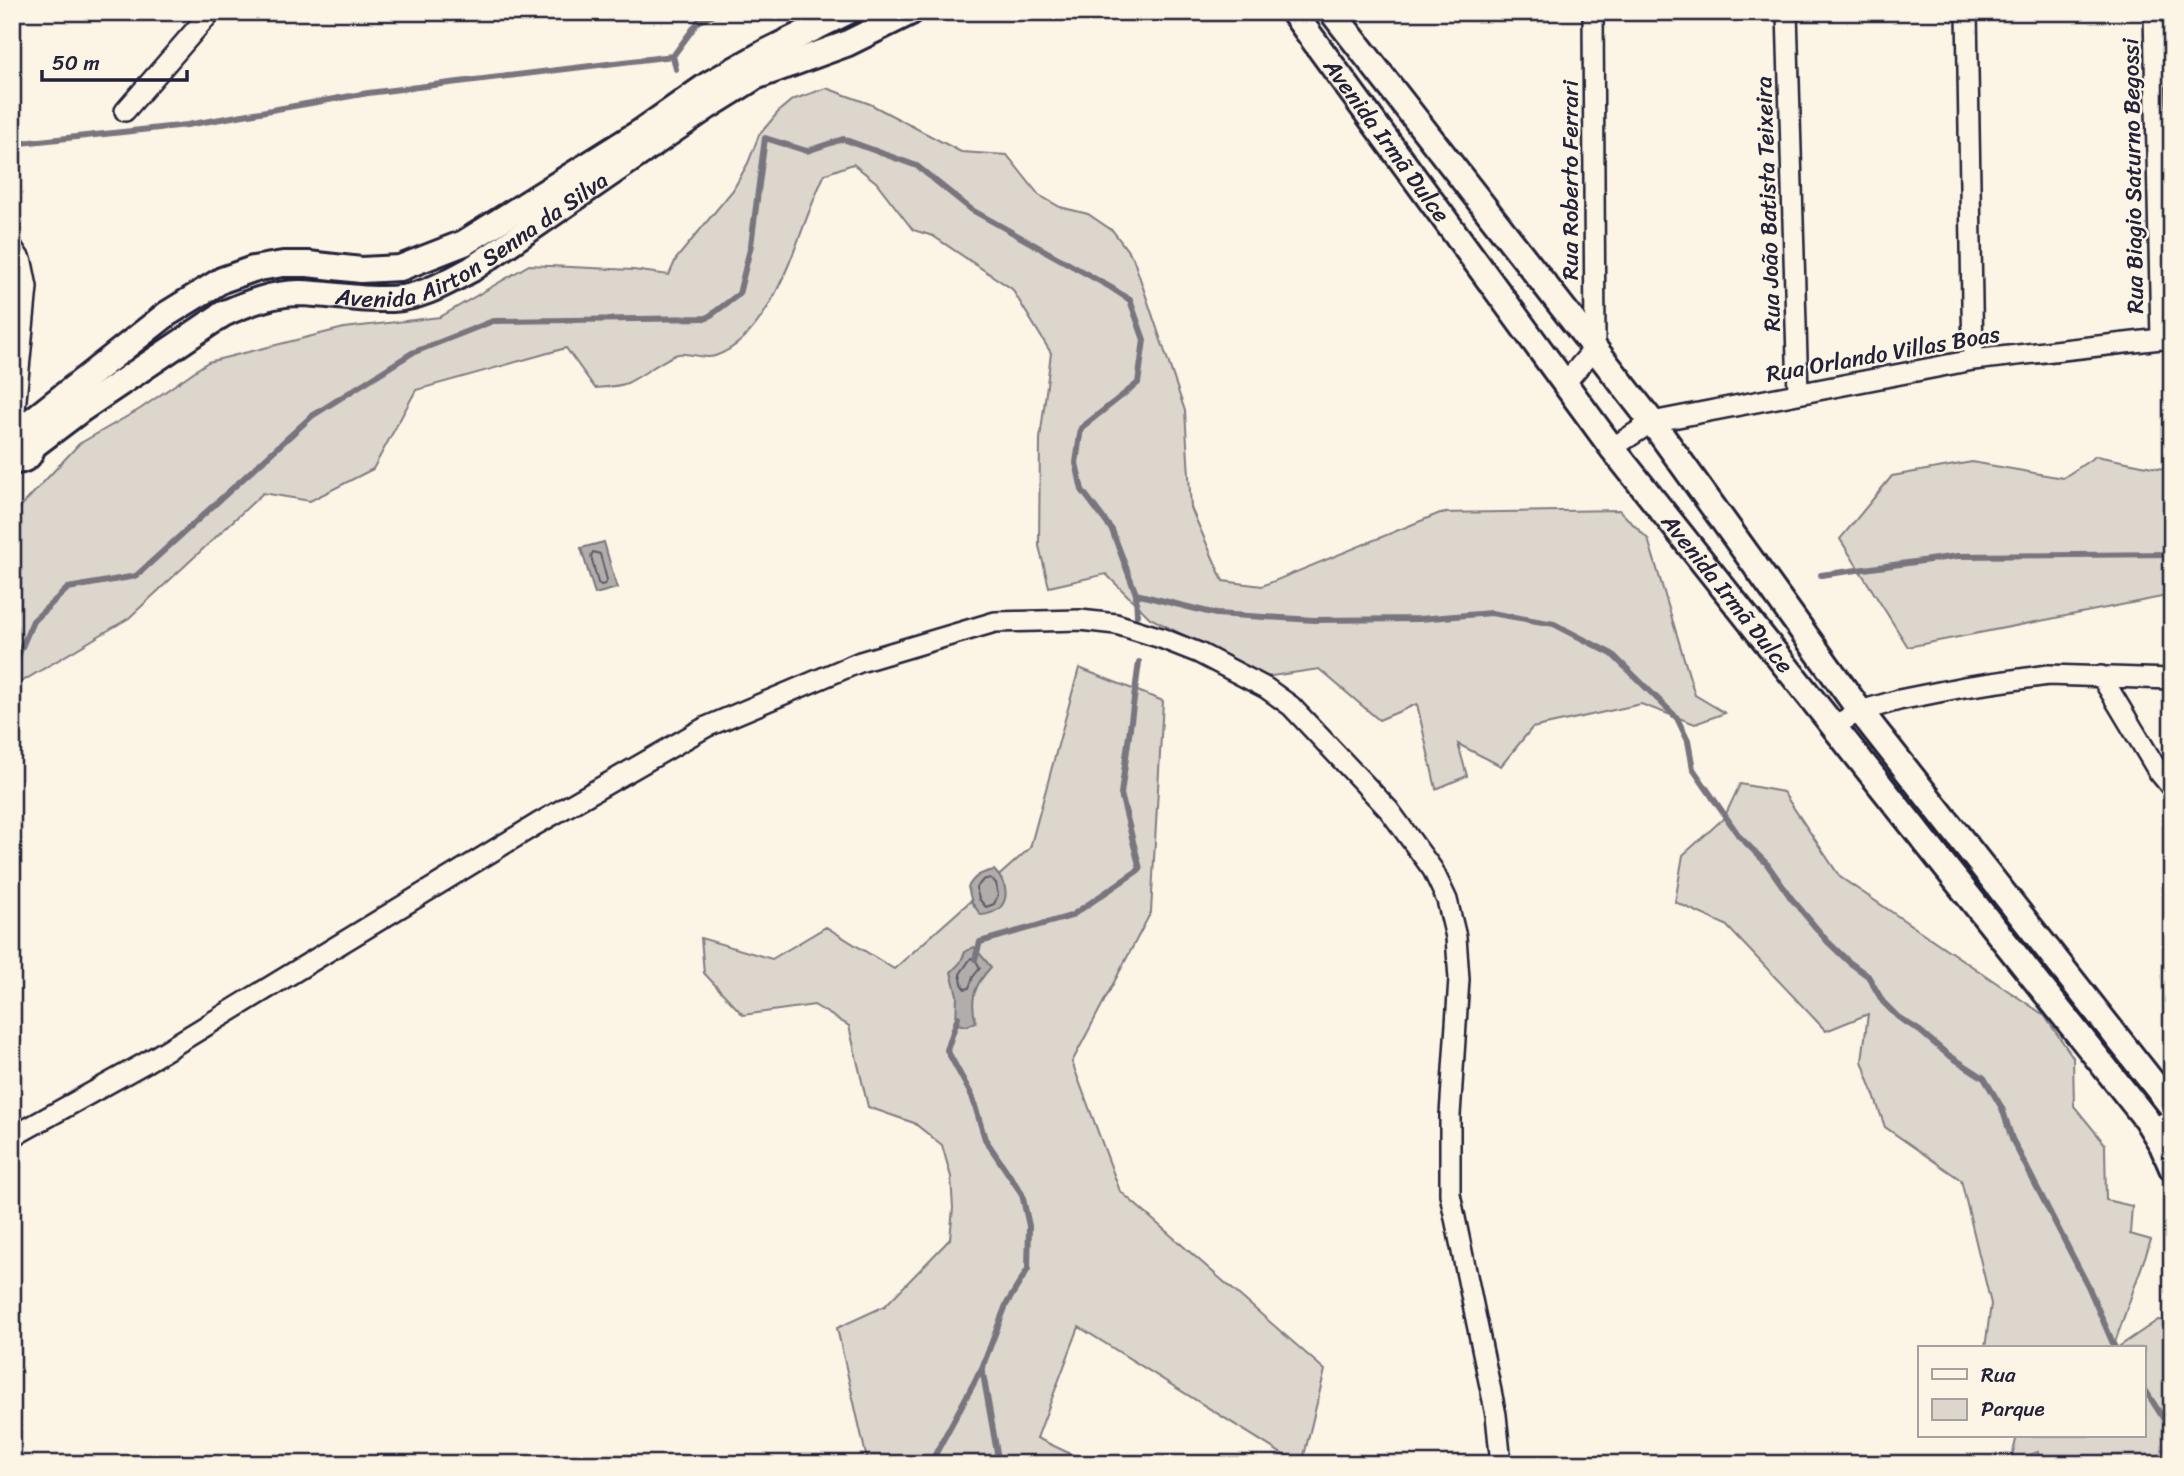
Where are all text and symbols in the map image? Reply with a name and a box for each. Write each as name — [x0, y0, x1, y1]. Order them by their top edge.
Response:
street label: Rua Biagio Saturno Begossi — [2110, 37, 2156, 314]
scale bar — [42, 38, 187, 82]
text: 50 m — [52, 44, 100, 82]
street label: Avenida Irmã Dulce — [1312, 48, 1461, 232]
street label: Rua João Batista Teixeira — [1743, 75, 1793, 332]
street label: Rua Roberto Ferrari — [1550, 79, 1591, 280]
street label: Avenida Airton Senna da Silva — [333, 160, 617, 320]
street label: Rua Orlando Villas Boas — [1763, 313, 2004, 395]
street label: Avenida Irmã Dulce — [1650, 503, 1805, 683]
legend — [1918, 1346, 2146, 1438]
text: Rua — [1981, 1356, 2016, 1394]
text: Parque — [1981, 1390, 2045, 1428]

